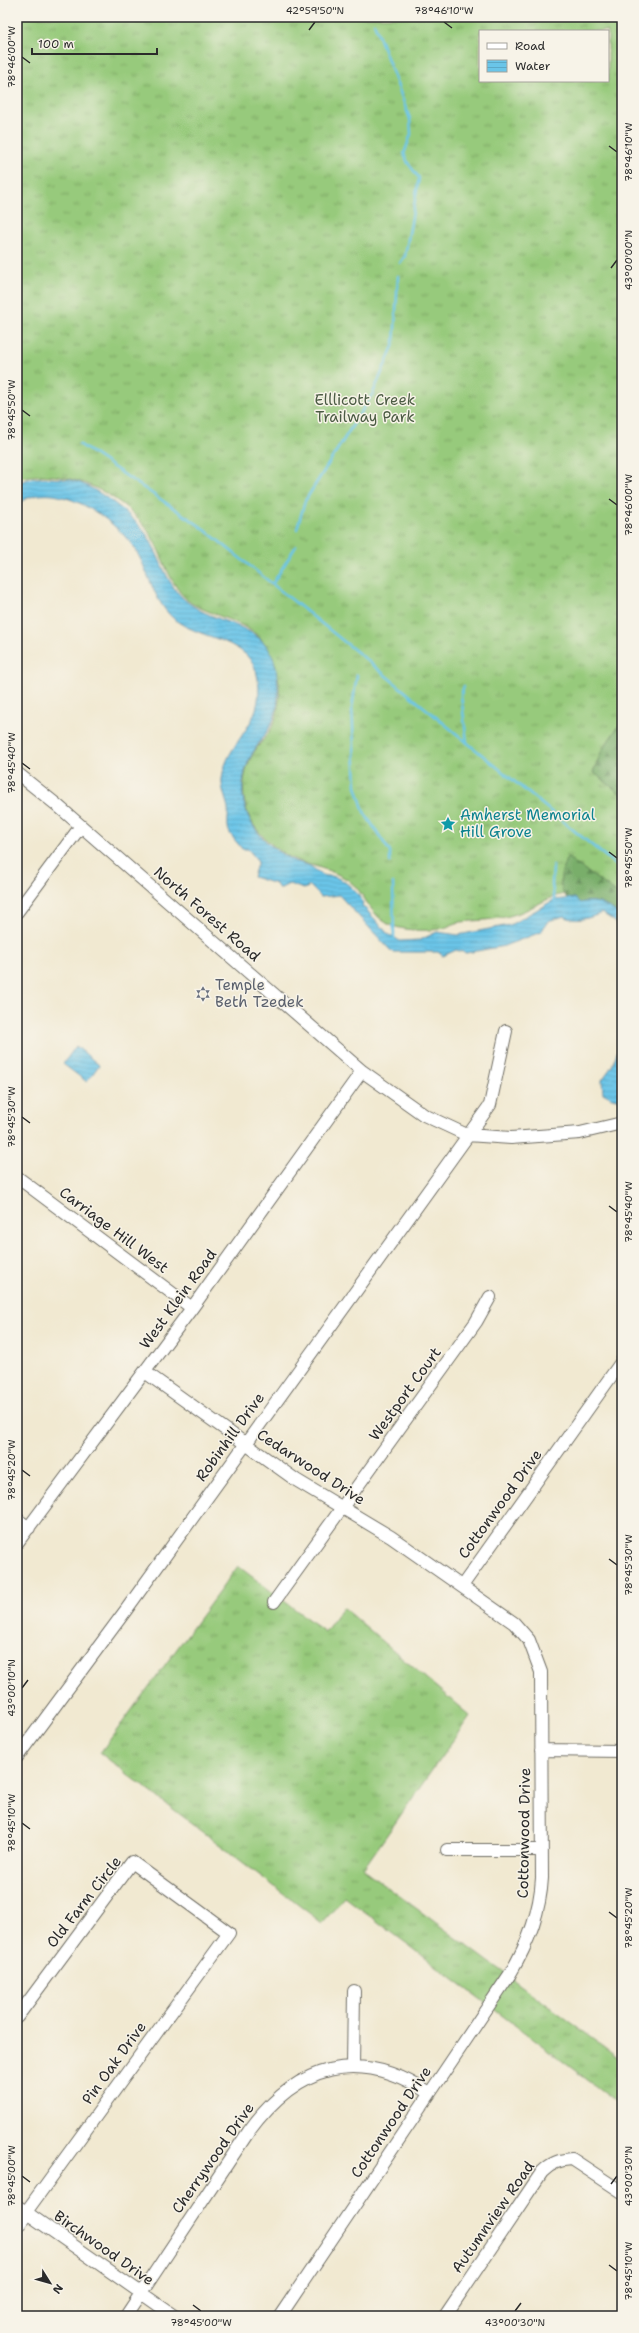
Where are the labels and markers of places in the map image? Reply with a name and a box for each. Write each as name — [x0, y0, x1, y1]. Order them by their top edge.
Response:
place label: Amherst Memorial Hill Grove — [460, 805, 596, 842]
place icon: Amherst Memorial Hill Grove — [439, 815, 457, 833]
place label: Temple Beth Tzedek — [215, 975, 304, 1012]
synagogue icon: Temple Beth Tzedek — [194, 985, 212, 1003]

